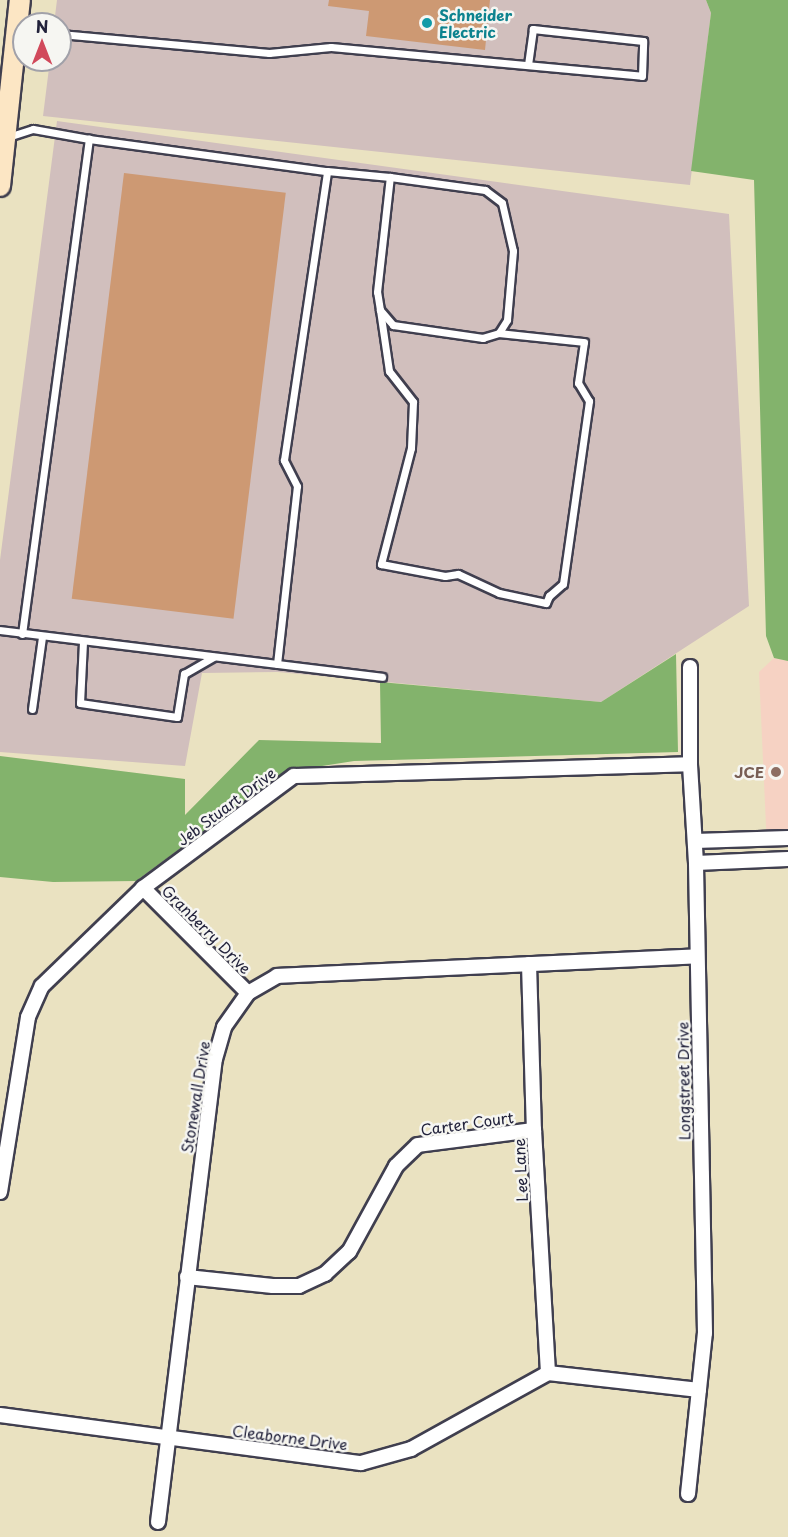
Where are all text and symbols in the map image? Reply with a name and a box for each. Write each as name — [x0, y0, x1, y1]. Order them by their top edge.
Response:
place label: Schneider Electric — [439, 5, 512, 40]
north arrow — [12, 12, 72, 72]
text: N — [36, 14, 48, 38]
marker: Schneider Electric — [420, 16, 434, 30]
street label: Jeb Stuart Drive — [173, 763, 279, 849]
place label: JCE — [734, 763, 764, 781]
marker: JCE — [769, 765, 783, 779]
street label: Granberry Drive — [159, 881, 255, 977]
street label: Longstreet Drive — [673, 1021, 693, 1141]
street label: Stonewall Drive — [177, 1040, 213, 1154]
street label: Carter Court — [419, 1108, 515, 1138]
street label: Lee Lane — [509, 1137, 531, 1203]
street label: Cleaborne Drive — [231, 1421, 349, 1453]

